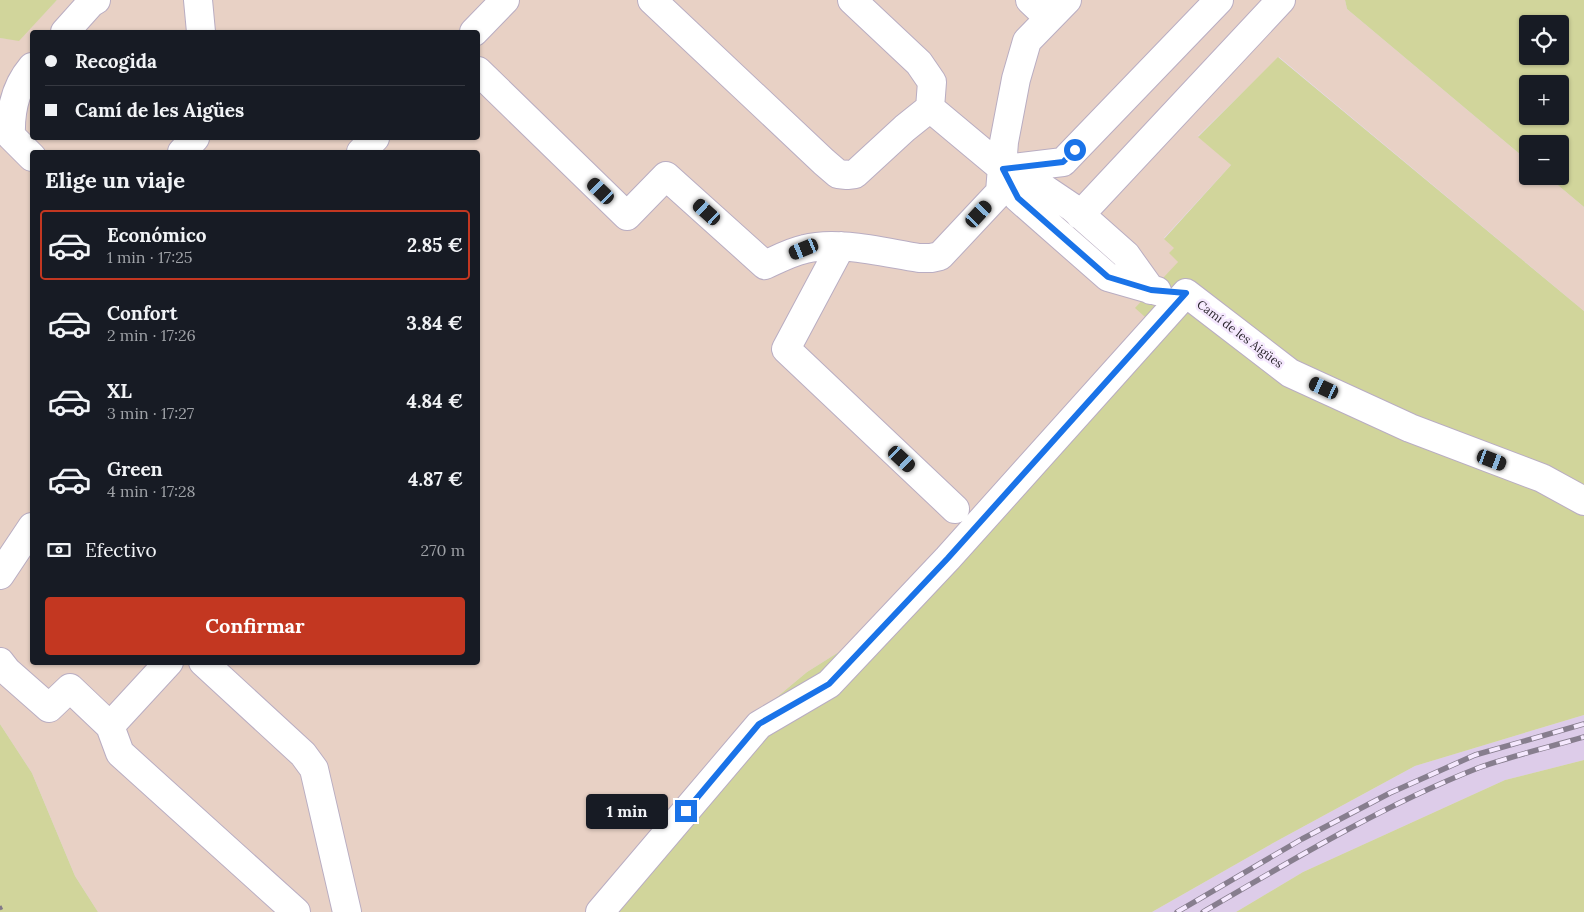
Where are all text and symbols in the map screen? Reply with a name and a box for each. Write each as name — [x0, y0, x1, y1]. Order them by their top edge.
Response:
map controls — [1519, 15, 1569, 185]
button: locate — [1519, 15, 1569, 65]
text: Recogida — [75, 49, 157, 73]
button: + — [1519, 75, 1569, 125]
text: Camí de les Aigües — [75, 98, 244, 122]
button: − — [1519, 135, 1569, 185]
route start — [1064, 139, 1086, 161]
text: Elige un viaje — [45, 166, 185, 194]
car — [584, 175, 617, 207]
car — [690, 196, 723, 228]
car — [963, 198, 994, 230]
icon: car — [47, 223, 92, 268]
text: Económico — [107, 223, 207, 247]
text: 2.85 € — [407, 233, 463, 257]
car — [787, 236, 820, 262]
text: 1 min · 17:25 — [107, 247, 192, 267]
street label: Camí de les Aigües — [1194, 296, 1287, 371]
icon: car — [47, 301, 92, 346]
text: Confort — [107, 301, 178, 325]
text: 3.84 € — [406, 311, 463, 335]
text: 2 min · 17:26 — [107, 325, 196, 345]
car — [1307, 375, 1340, 401]
icon: car — [47, 379, 92, 424]
text: XL — [107, 379, 132, 403]
text: 4.84 € — [407, 389, 463, 413]
text: 3 min · 17:27 — [107, 403, 194, 423]
car — [885, 443, 918, 475]
car — [1475, 448, 1508, 472]
icon: car — [47, 457, 92, 502]
text: Green — [107, 457, 163, 481]
text: 4.87 € — [408, 467, 463, 491]
text: 4 min · 17:28 — [107, 481, 196, 501]
icon: cash — [45, 536, 73, 564]
text: Efectivo — [85, 538, 157, 562]
text: 270 m — [421, 540, 465, 560]
button: Confirmar — [45, 597, 465, 655]
callout: 1 min — [586, 794, 668, 828]
route end — [675, 800, 697, 822]
text: 1 min — [607, 801, 647, 821]

